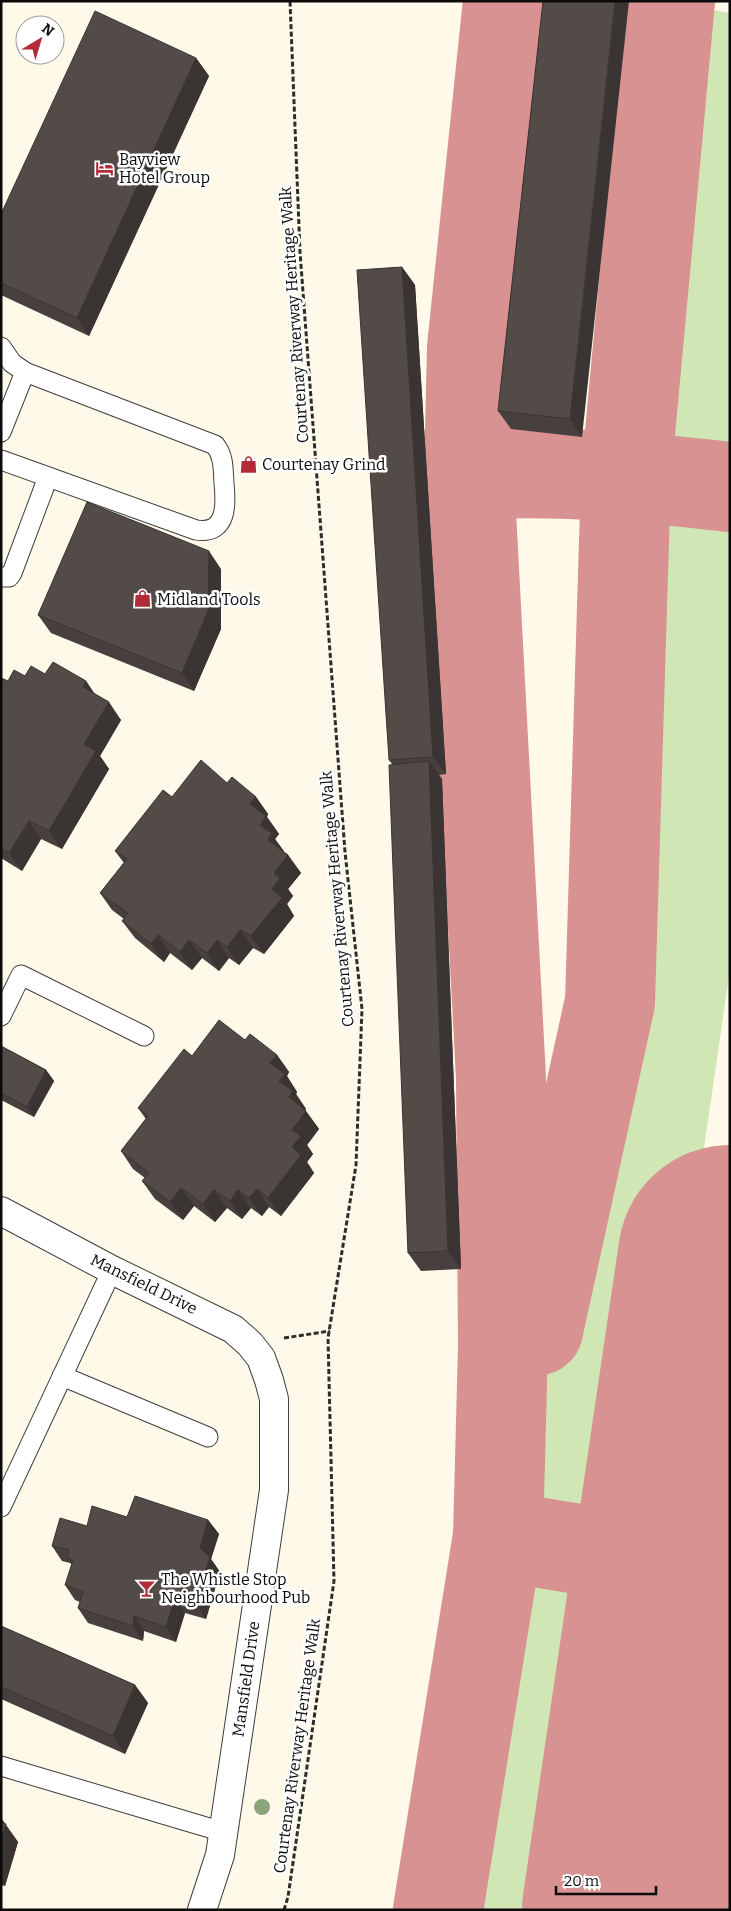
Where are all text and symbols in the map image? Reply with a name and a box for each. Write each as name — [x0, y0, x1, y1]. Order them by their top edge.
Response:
north arrow — [15, 15, 65, 65]
text: N — [38, 20, 57, 40]
place label: Bayview Hotel Group — [119, 150, 210, 187]
hotel icon: Bayview Hotel Group — [95, 158, 115, 178]
street label: Courtenay Riverway Heritage Walk — [276, 186, 312, 444]
shop icon: Courtenay Grind — [238, 454, 258, 474]
place label: Courtenay Grind — [262, 455, 386, 474]
shop icon: Midland Tools — [133, 589, 153, 609]
place label: Midland Tools — [157, 590, 261, 609]
street label: Courtenay Riverway Heritage Walk — [316, 770, 358, 1028]
street label: Mansfield Drive — [87, 1250, 201, 1318]
place label: The Whistle Stop Neighbourhood Pub — [161, 1570, 310, 1607]
bar icon: The Whistle Stop Neighbourhood Pub — [137, 1578, 157, 1598]
street label: Courtenay Riverway Heritage Walk — [270, 1617, 324, 1875]
street label: Mansfield Drive — [228, 1620, 264, 1738]
scale bar — [556, 1864, 656, 1896]
text: 20 m — [564, 1872, 600, 1890]

